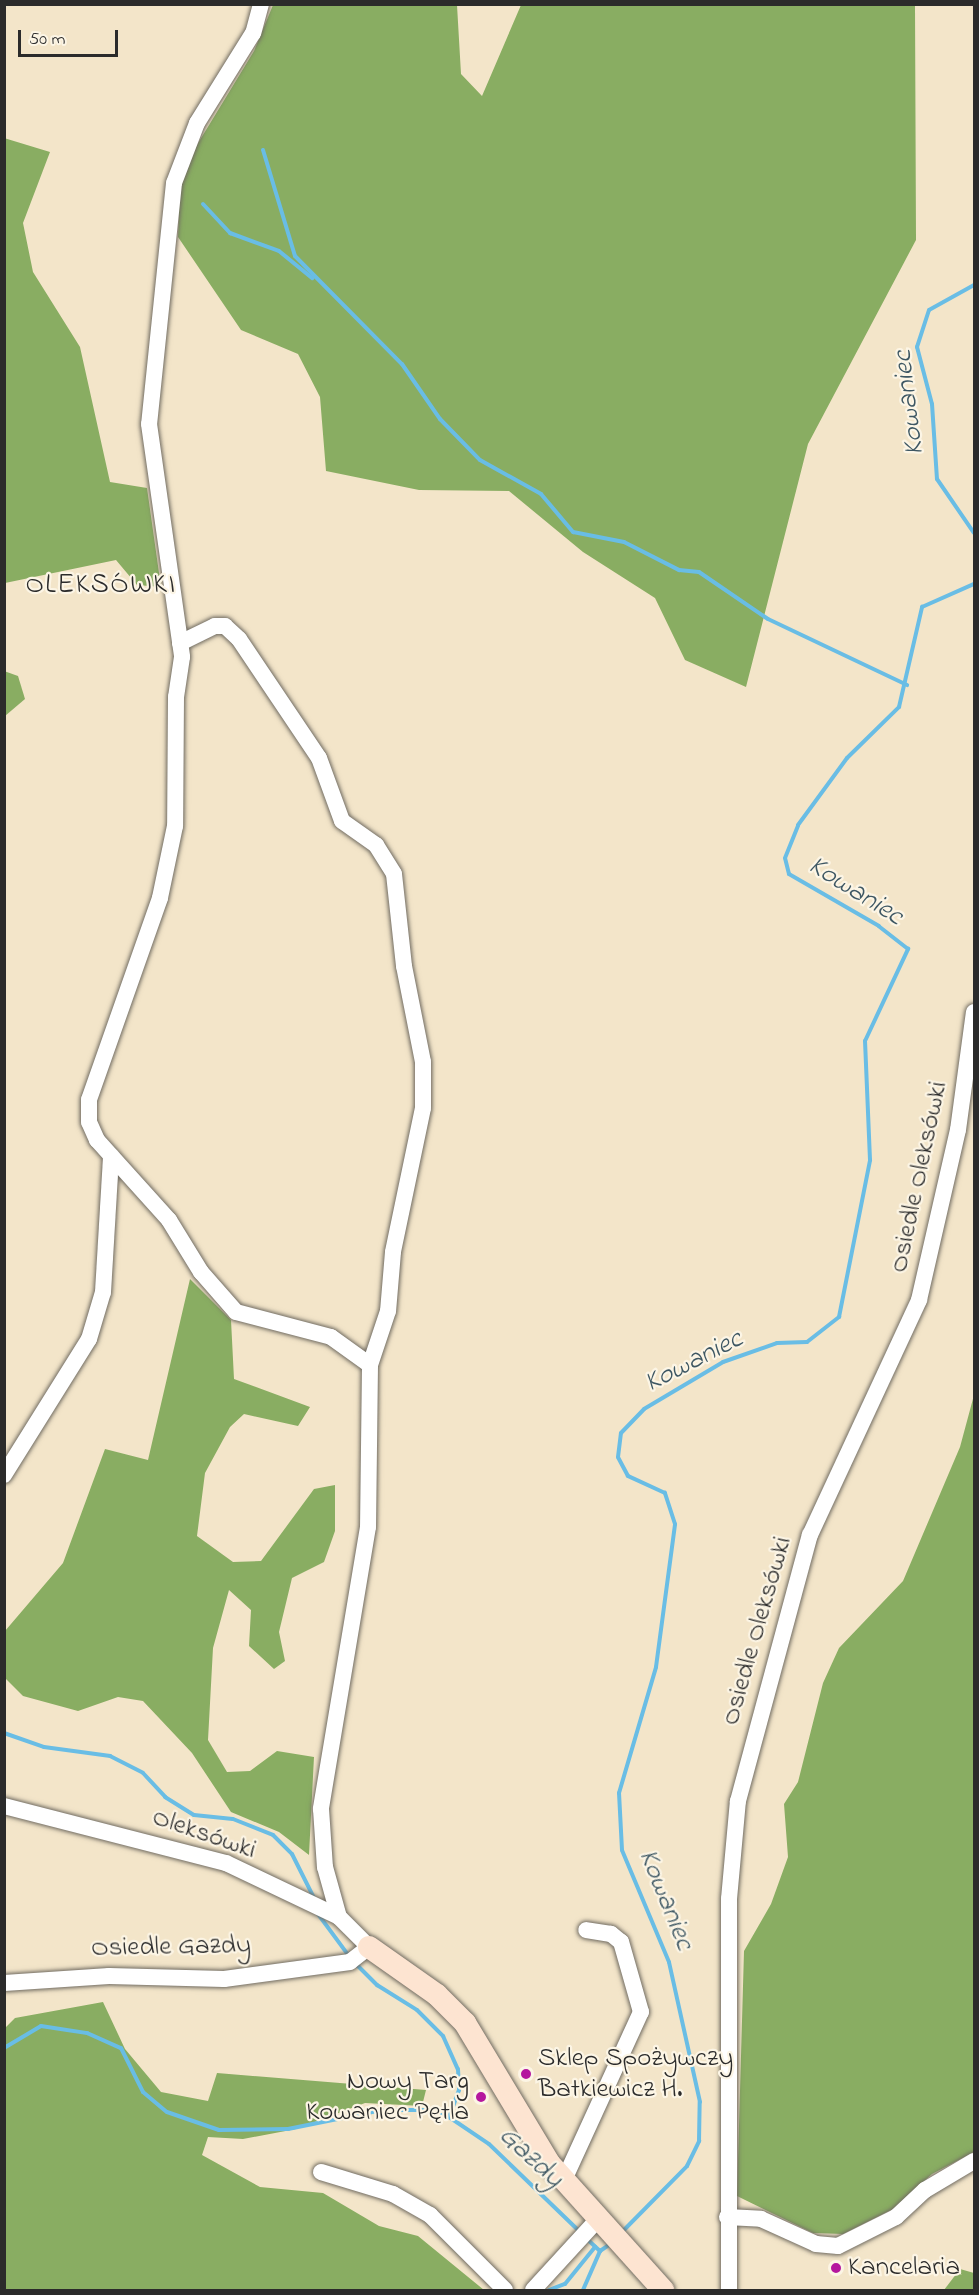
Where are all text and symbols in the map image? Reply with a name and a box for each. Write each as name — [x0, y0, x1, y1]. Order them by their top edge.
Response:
scale bar — [21, 18, 122, 56]
text: 50 m — [29, 27, 66, 53]
water label: Kowaniec — [887, 349, 933, 457]
district label: OLEKSÓWKI — [25, 569, 177, 603]
water label: Kowaniec — [801, 850, 909, 934]
street label: Osiedle Oleksówki — [883, 1078, 955, 1276]
water label: Kowaniec — [639, 1323, 749, 1401]
street label: Osiedle Oleksówki — [715, 1533, 799, 1729]
street label: Oleksówki — [148, 1801, 260, 1867]
water label: Kowaniec — [630, 1845, 700, 1955]
street label: Osiedle Gazdy — [91, 1929, 251, 1965]
place label: Sklep Spożywczy Batkiewicz H. — [538, 2042, 733, 2105]
place label: Nowy Targ Kowaniec Pętla — [306, 2065, 469, 2128]
marker: Sklep Spożywczy Batkiewicz H. — [519, 2067, 533, 2081]
marker: Nowy Targ Kowaniec Pętla — [474, 2090, 488, 2104]
water label: Gazdy — [491, 2120, 569, 2196]
place label: Kancelaria — [848, 2252, 960, 2284]
marker: Kancelaria — [829, 2261, 843, 2275]

